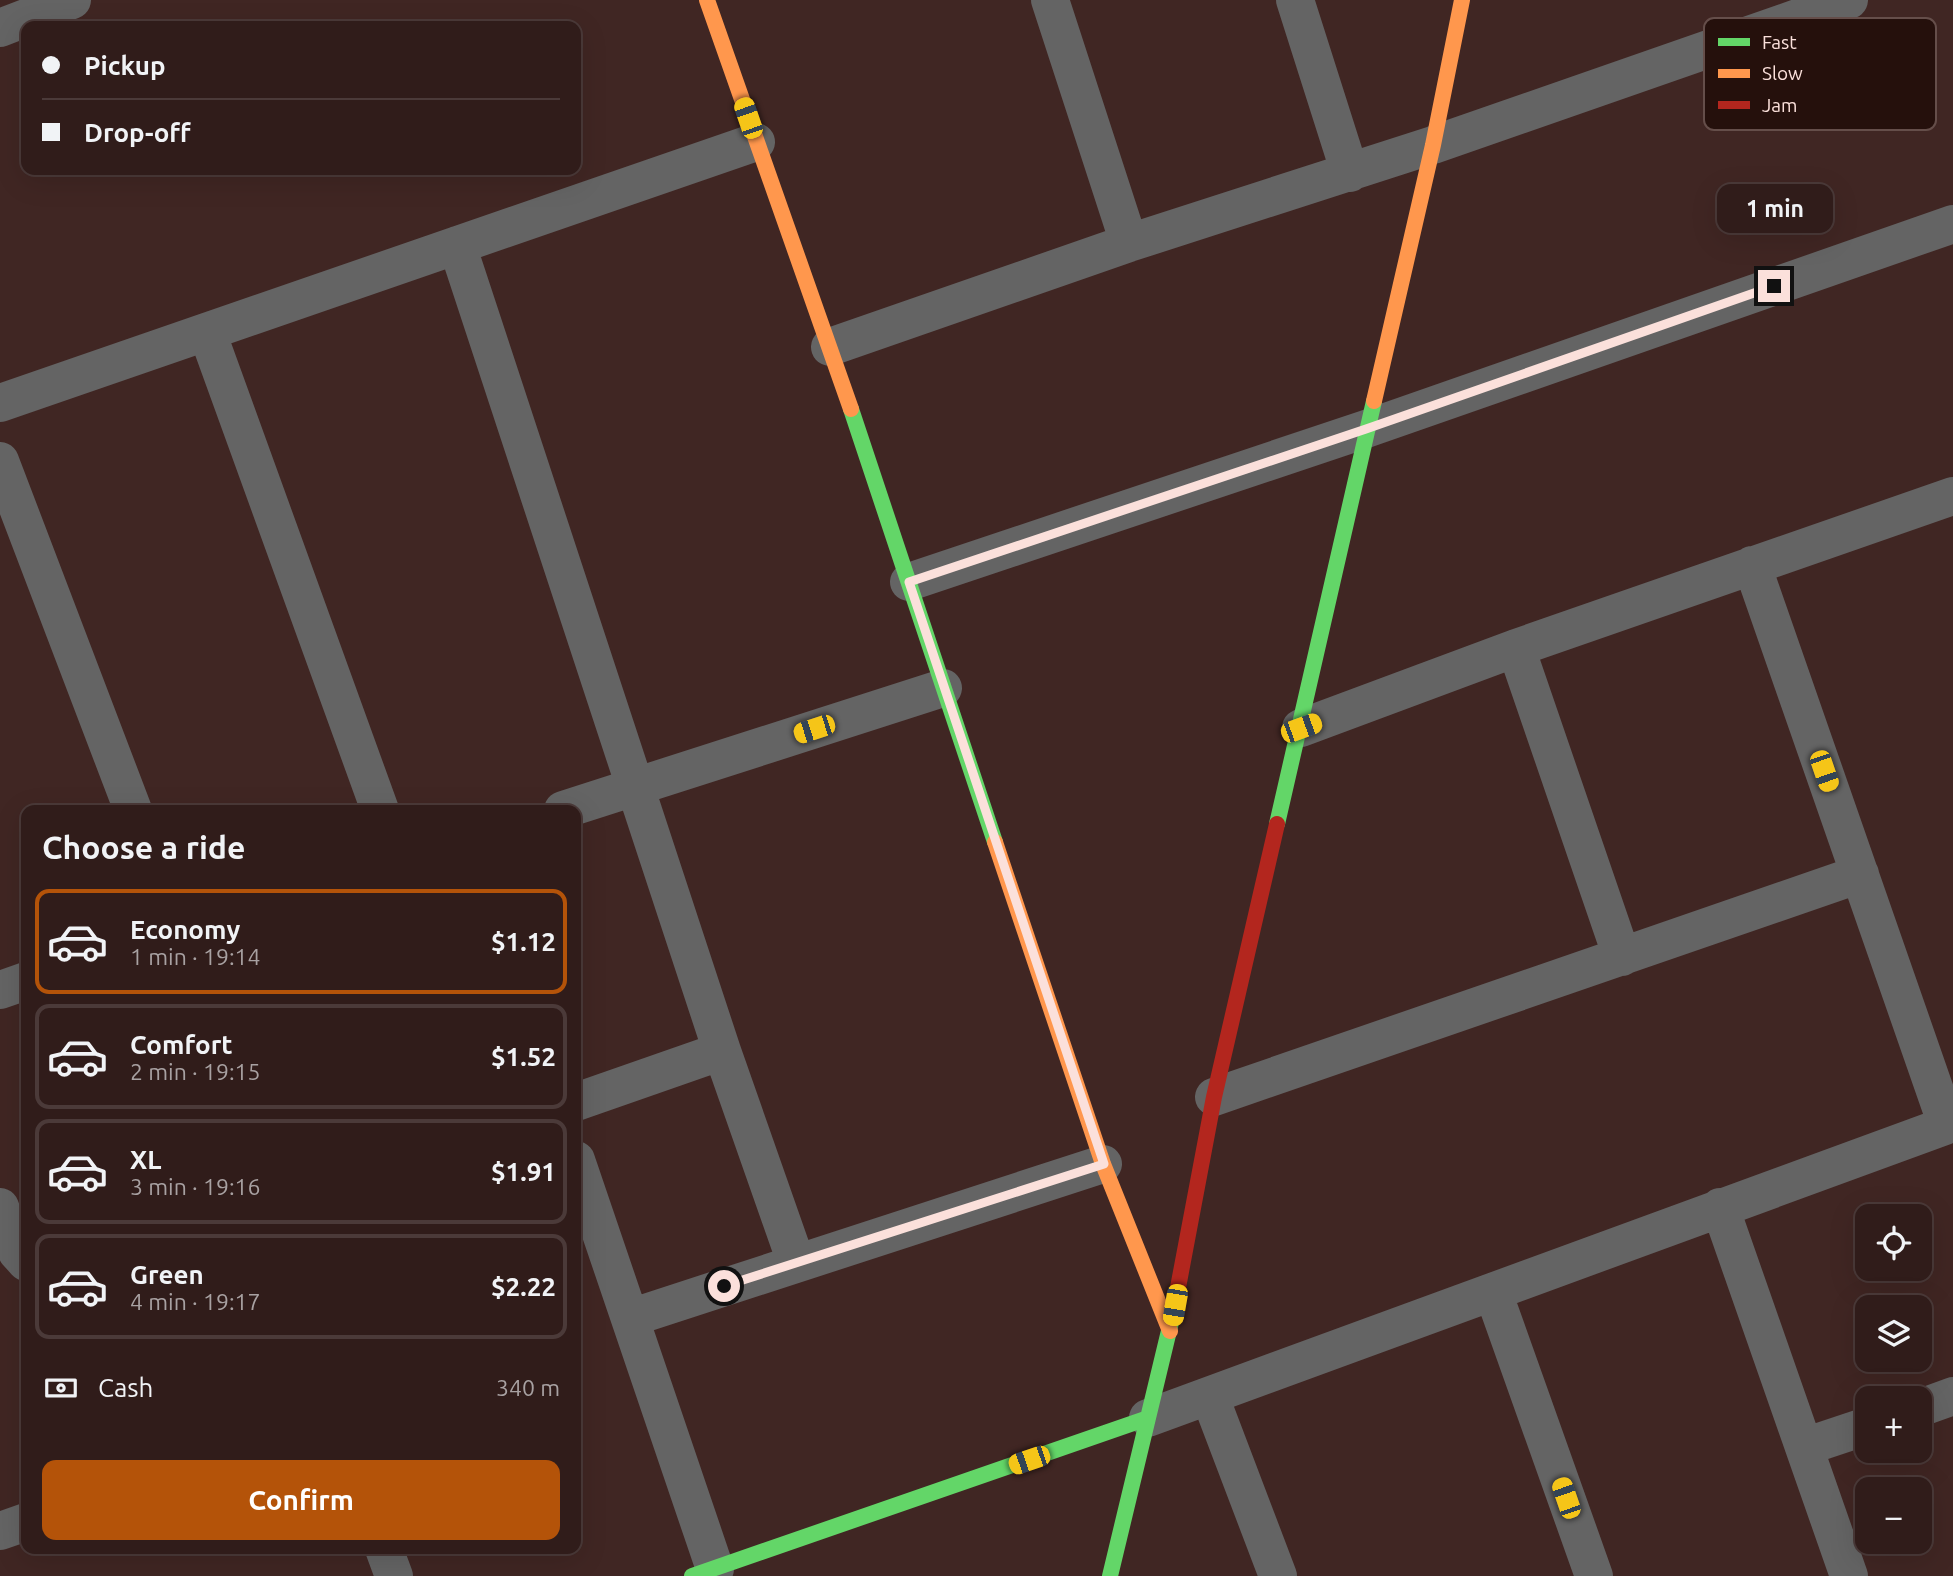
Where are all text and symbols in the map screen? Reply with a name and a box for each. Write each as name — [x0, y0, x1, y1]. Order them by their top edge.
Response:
legend — [1704, 18, 1936, 130]
text: Fast — [1762, 31, 1797, 53]
text: Pickup — [84, 51, 166, 80]
text: Slow — [1762, 62, 1803, 84]
text: Jam — [1762, 94, 1798, 116]
car — [732, 95, 765, 141]
text: Drop-off — [84, 118, 191, 147]
callout: 1 min — [1716, 184, 1832, 233]
text: 1 min — [1746, 196, 1804, 221]
route end — [1758, 270, 1790, 302]
car — [1278, 711, 1325, 745]
car — [791, 713, 838, 745]
car — [1808, 748, 1841, 794]
text: Choose a ride — [42, 829, 245, 865]
icon: car — [46, 910, 109, 973]
text: Economy — [130, 915, 240, 944]
text: $1.12 — [491, 927, 556, 956]
text: 1 min · 19:14 — [130, 944, 261, 969]
icon: car — [46, 1025, 109, 1088]
text: Comfort — [130, 1030, 233, 1059]
text: $1.52 — [491, 1042, 556, 1071]
text: 2 min · 19:15 — [130, 1059, 261, 1084]
icon: car — [46, 1140, 109, 1203]
text: XL — [130, 1145, 161, 1174]
text: $1.91 — [491, 1157, 556, 1186]
text: 3 min · 19:16 — [130, 1174, 261, 1199]
map controls — [1855, 1204, 1932, 1554]
button: locate — [1855, 1204, 1932, 1281]
icon: car — [46, 1255, 109, 1318]
text: Green — [130, 1260, 204, 1289]
route start — [708, 1270, 740, 1302]
text: $2.22 — [491, 1272, 556, 1301]
car — [1162, 1282, 1189, 1328]
text: 4 min · 19:17 — [130, 1289, 261, 1314]
button: layers — [1855, 1295, 1932, 1372]
icon: cash — [42, 1369, 80, 1407]
text: Cash — [98, 1373, 153, 1402]
text: 340 m — [496, 1375, 560, 1400]
button: + — [1855, 1386, 1932, 1463]
car — [1006, 1443, 1053, 1477]
button: Confirm — [42, 1460, 560, 1540]
car — [1550, 1475, 1583, 1521]
button: − — [1855, 1477, 1932, 1554]

